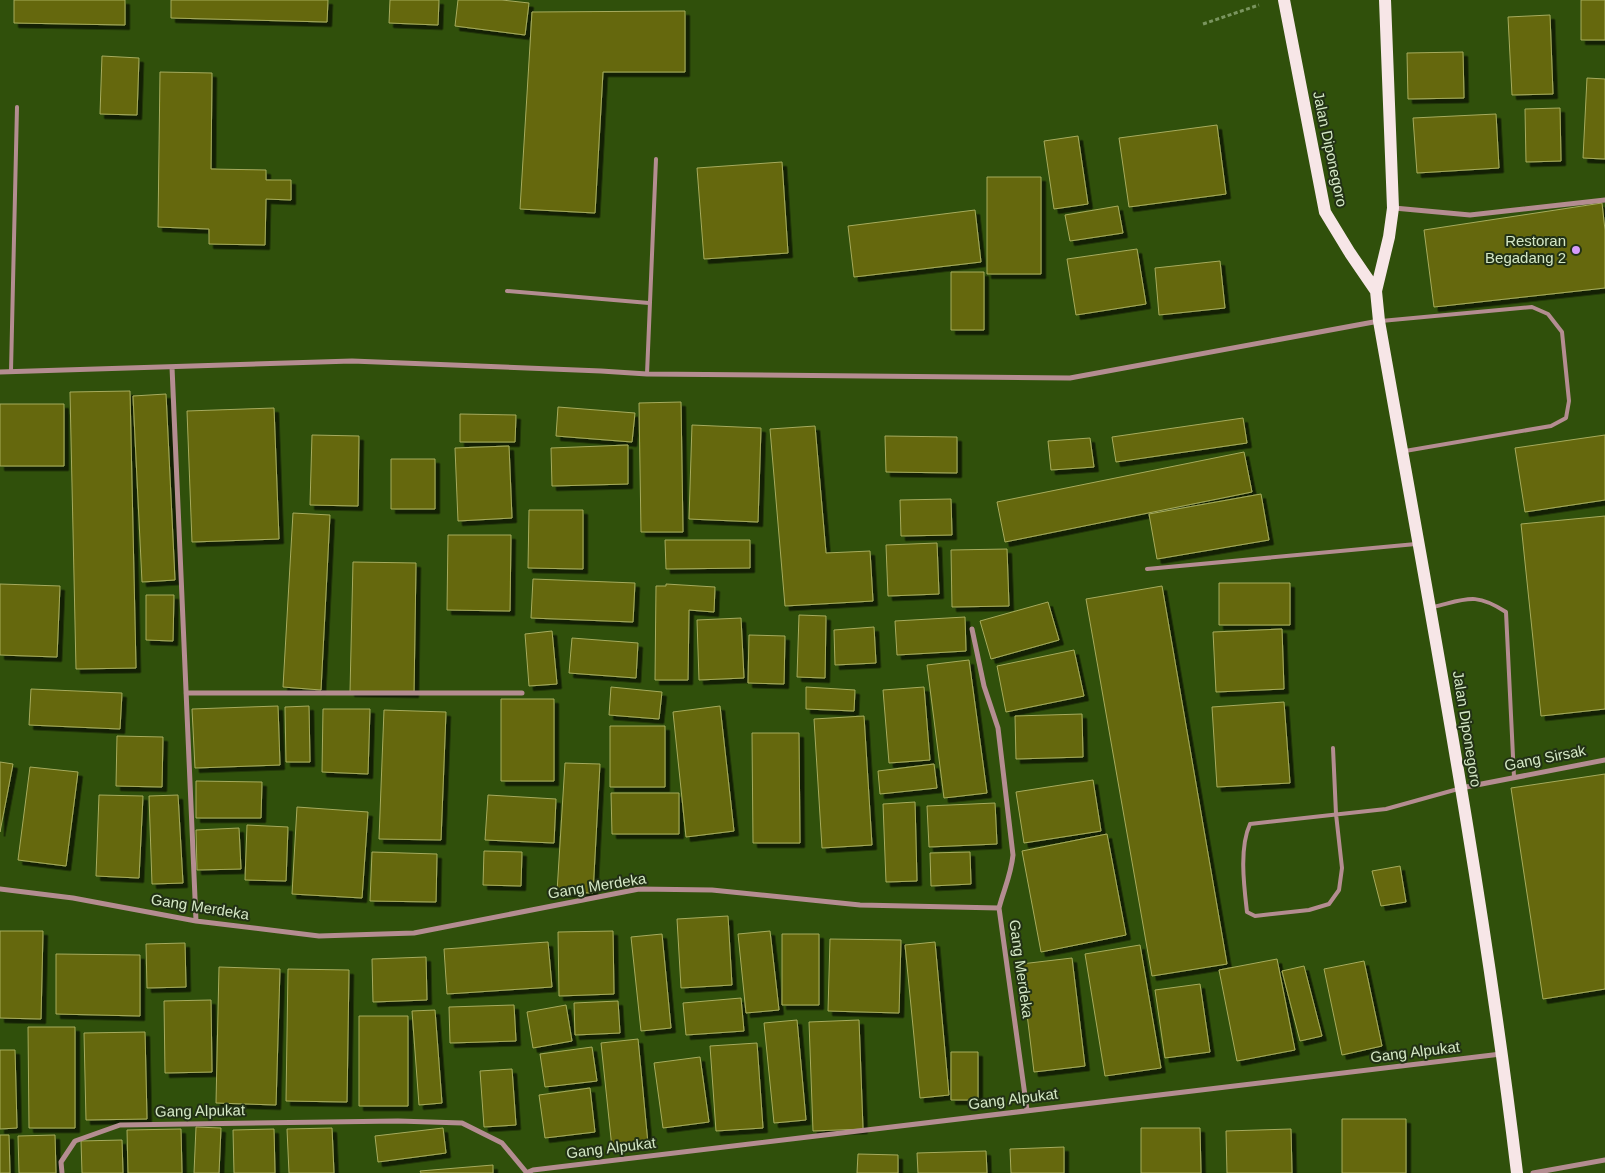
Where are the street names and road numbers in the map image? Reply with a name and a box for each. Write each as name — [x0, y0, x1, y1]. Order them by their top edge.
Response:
street label: Jalan Diponegoro — [1310, 90, 1351, 208]
street label: Jalan Diponegoro — [1450, 670, 1485, 788]
street label: Gang Sirsak — [1503, 741, 1588, 774]
street label: Gang Merdeka — [547, 869, 648, 902]
street label: Gang Merdeka — [150, 890, 251, 923]
street label: Gang Merdeka — [1006, 919, 1037, 1020]
street label: Gang Alpukat — [1369, 1037, 1461, 1065]
street label: Gang Alpukat — [967, 1084, 1059, 1112]
street label: Gang Alpukat — [155, 1101, 246, 1120]
street label: Gang Alpukat — [565, 1133, 657, 1161]

